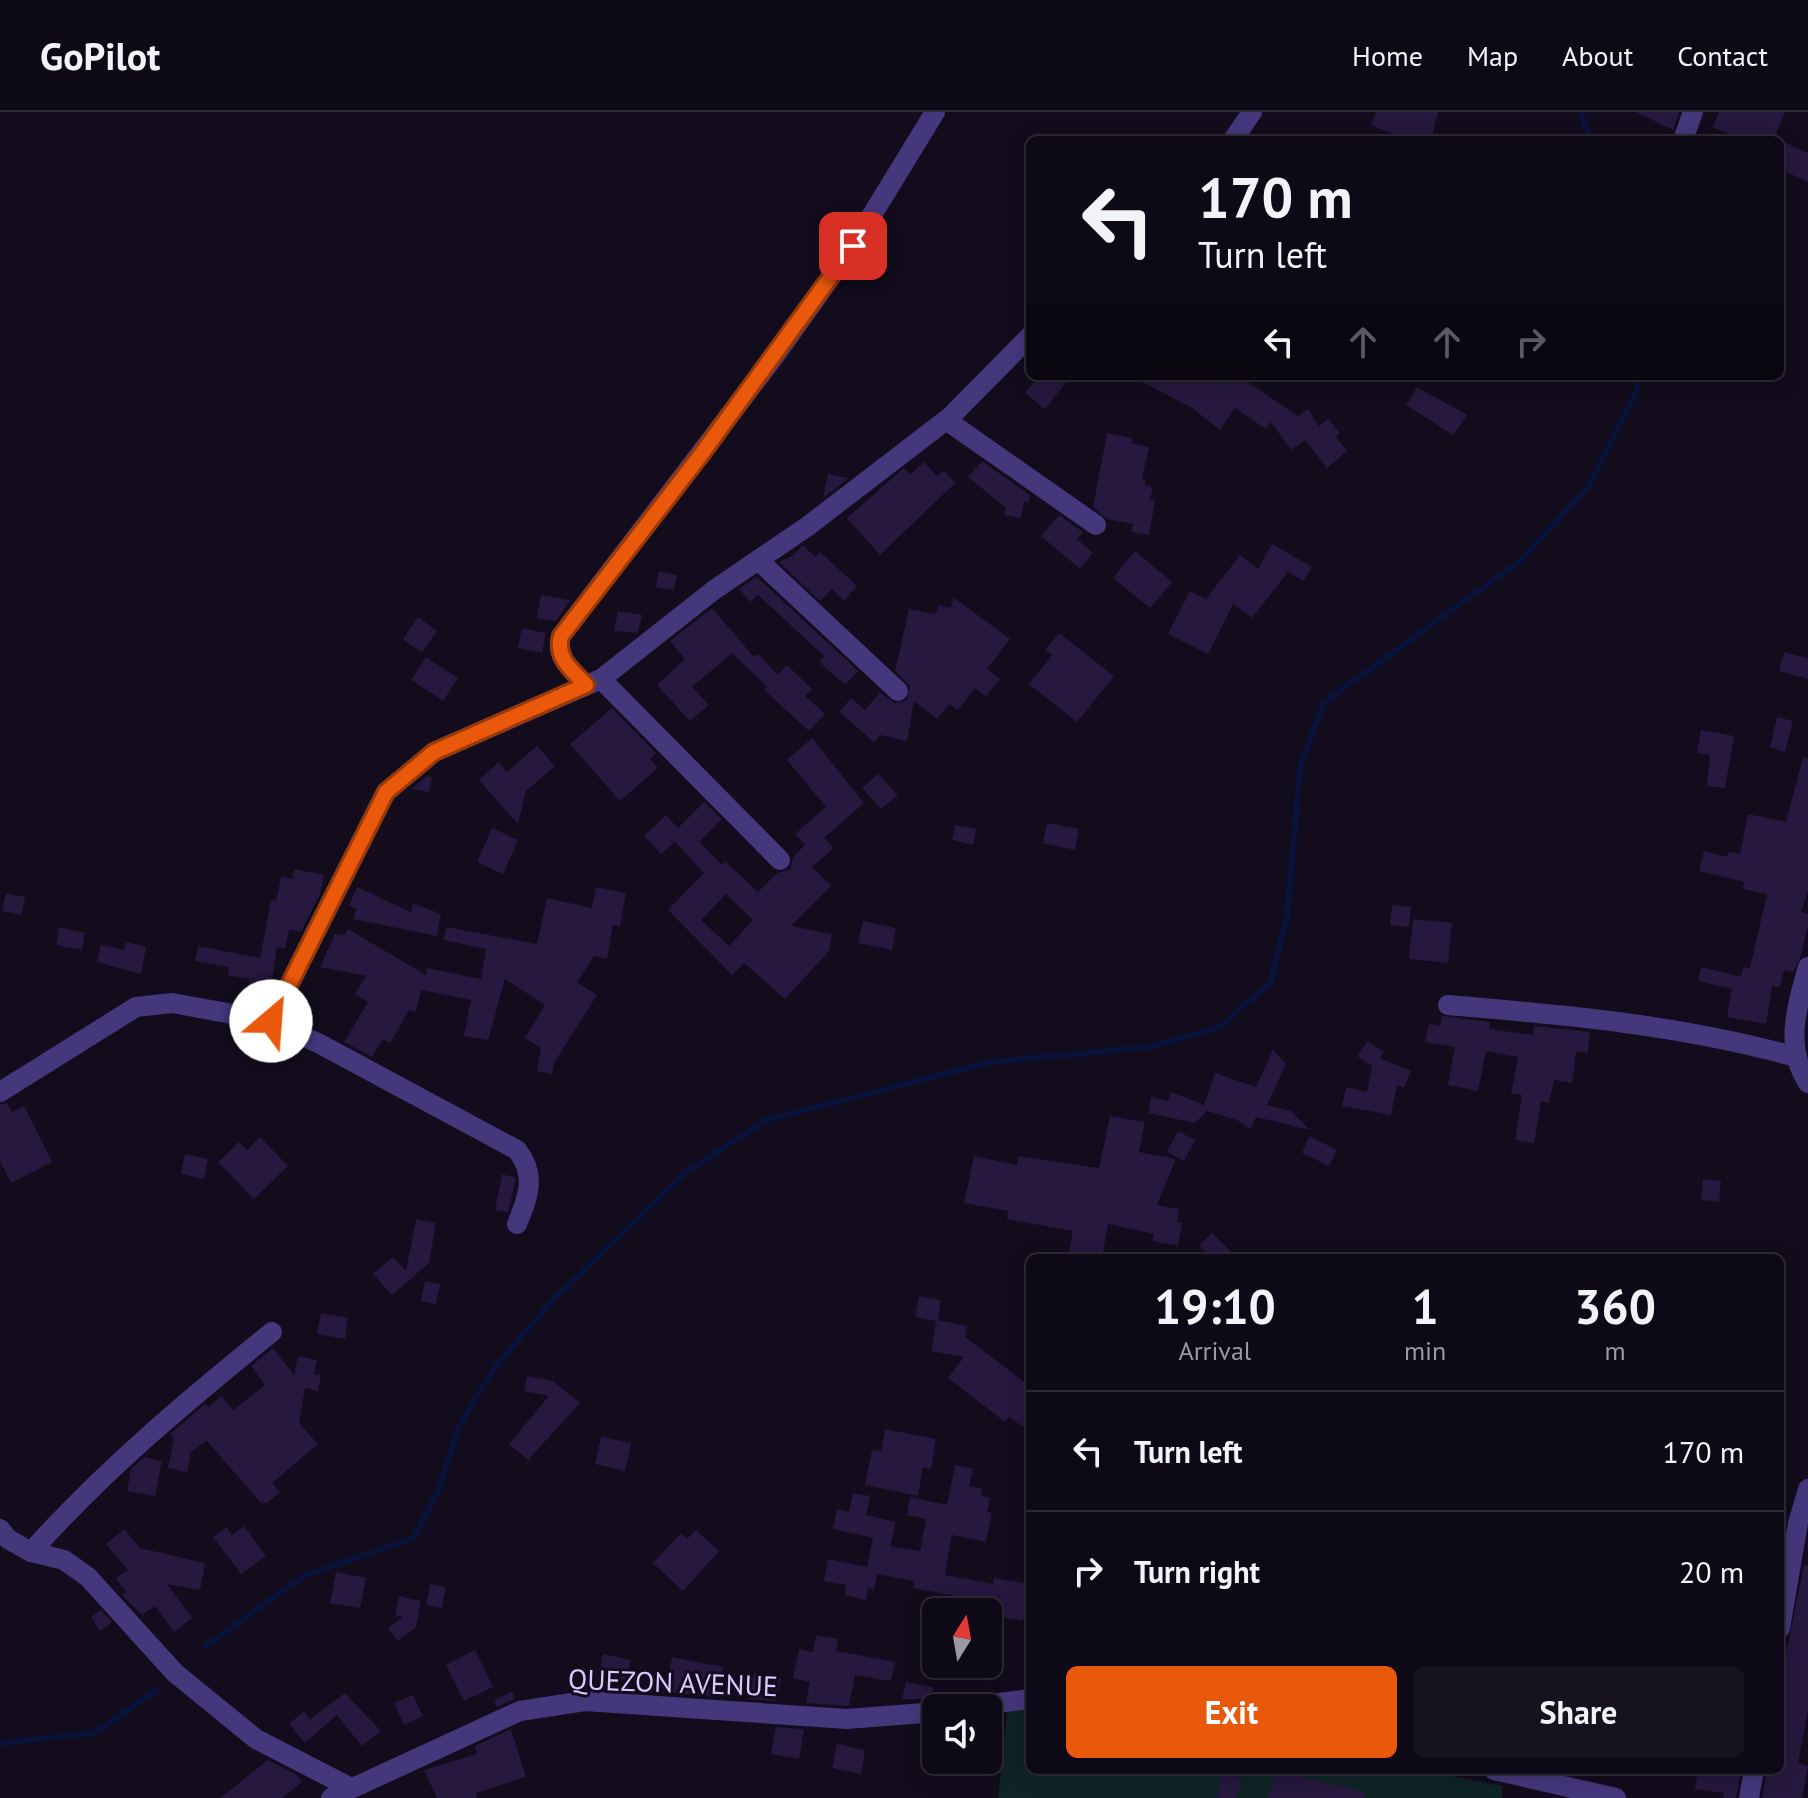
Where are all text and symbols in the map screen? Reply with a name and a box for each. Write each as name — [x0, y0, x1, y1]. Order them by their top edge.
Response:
text: GoPilot — [40, 31, 160, 80]
text: Home — [1352, 37, 1423, 74]
text: Map — [1467, 37, 1518, 74]
text: About — [1562, 37, 1633, 74]
text: Contact — [1677, 37, 1768, 74]
text: 170 m — [1198, 161, 1353, 233]
icon: left — [1066, 168, 1170, 272]
pin — [819, 212, 887, 280]
icon: arrive — [831, 224, 875, 268]
text: Turn left — [1198, 231, 1327, 278]
icon: left — [1257, 320, 1301, 364]
icon: ahead — [1341, 320, 1385, 364]
icon: ahead — [1425, 320, 1469, 364]
icon: right — [1509, 320, 1553, 364]
position arrow — [229, 979, 313, 1063]
text: 19:10 — [1154, 1275, 1276, 1337]
text: 1 — [1411, 1275, 1439, 1337]
text: 360 — [1574, 1275, 1656, 1337]
text: Arrival — [1179, 1334, 1251, 1367]
text: min — [1404, 1334, 1446, 1367]
text: m — [1605, 1334, 1626, 1367]
icon: left — [1066, 1429, 1110, 1473]
text: Turn left — [1134, 1432, 1242, 1471]
text: 170 m — [1663, 1432, 1744, 1471]
icon: right — [1066, 1549, 1110, 1593]
text: Turn right — [1134, 1552, 1260, 1591]
text: 20 m — [1679, 1552, 1744, 1591]
north arrow — [922, 1598, 1002, 1678]
map controls — [922, 1598, 1002, 1774]
street label: QUEZON AVENUE — [568, 1660, 778, 1704]
button: Exit — [1066, 1666, 1397, 1758]
button: Share — [1413, 1666, 1744, 1758]
button: sound — [922, 1694, 1002, 1774]

